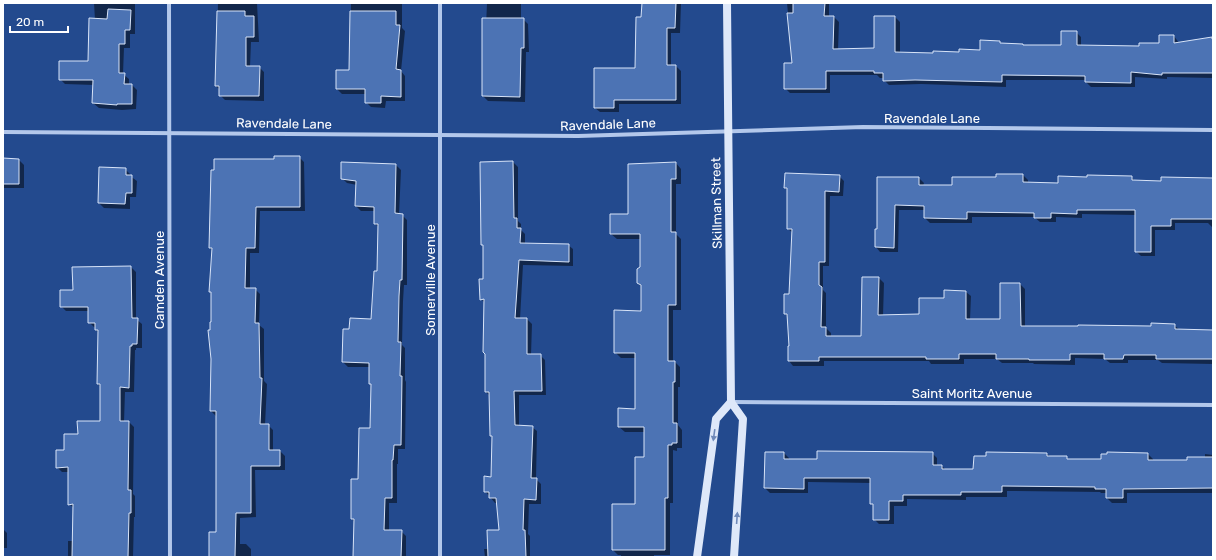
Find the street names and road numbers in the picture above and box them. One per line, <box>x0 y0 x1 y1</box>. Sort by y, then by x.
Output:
street label: Ravendale Lane <box>884 111 980 126</box>
street label: Ravendale Lane <box>236 115 332 132</box>
street label: Ravendale Lane <box>560 115 656 134</box>
street label: Skillman Street <box>708 157 725 249</box>
street label: Somerville Avenue <box>423 224 438 336</box>
street label: Camden Avenue <box>152 231 167 329</box>
street label: Saint Moritz Avenue <box>912 386 1032 401</box>

